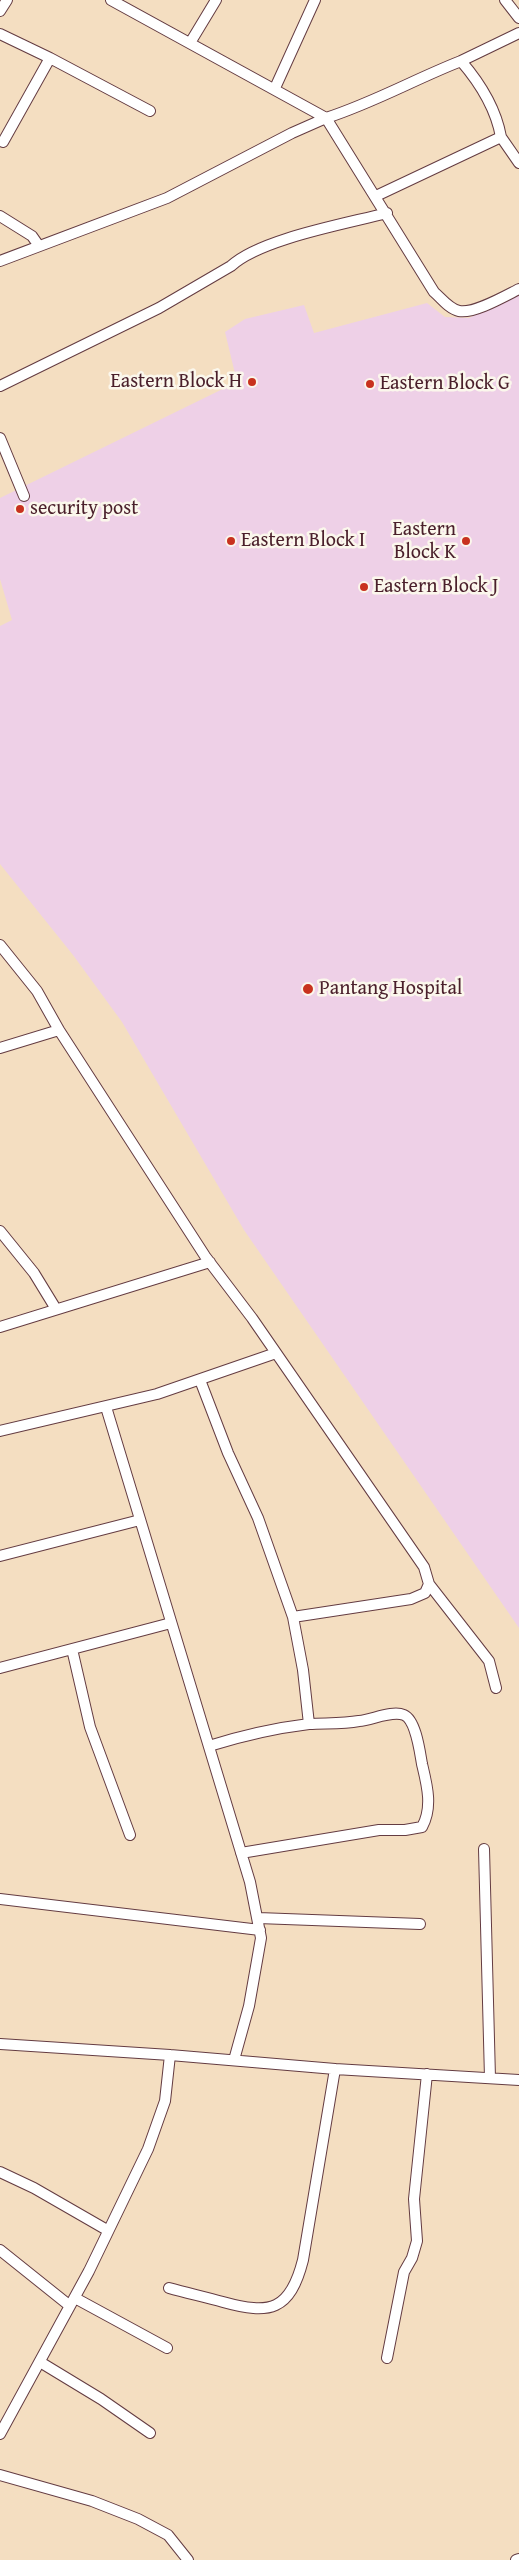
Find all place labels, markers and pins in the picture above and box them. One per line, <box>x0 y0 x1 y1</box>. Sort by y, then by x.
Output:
place label: Eastern Block H <box>111 370 242 394</box>
place label: Eastern Block G <box>380 372 510 396</box>
marker: Eastern Block H <box>246 376 258 388</box>
marker: Eastern Block G <box>364 378 376 390</box>
place label: security post <box>30 497 138 521</box>
marker: security post <box>14 503 26 515</box>
place label: Eastern Block K <box>393 518 456 565</box>
place label: Eastern Block I <box>241 529 365 553</box>
marker: Eastern Block I <box>225 535 237 547</box>
marker: Eastern Block K <box>460 535 472 547</box>
place label: Eastern Block J <box>374 575 498 599</box>
marker: Eastern Block J <box>358 581 370 593</box>
place label: Pantang Hospital <box>319 977 462 1001</box>
marker: Pantang Hospital <box>301 982 315 996</box>

